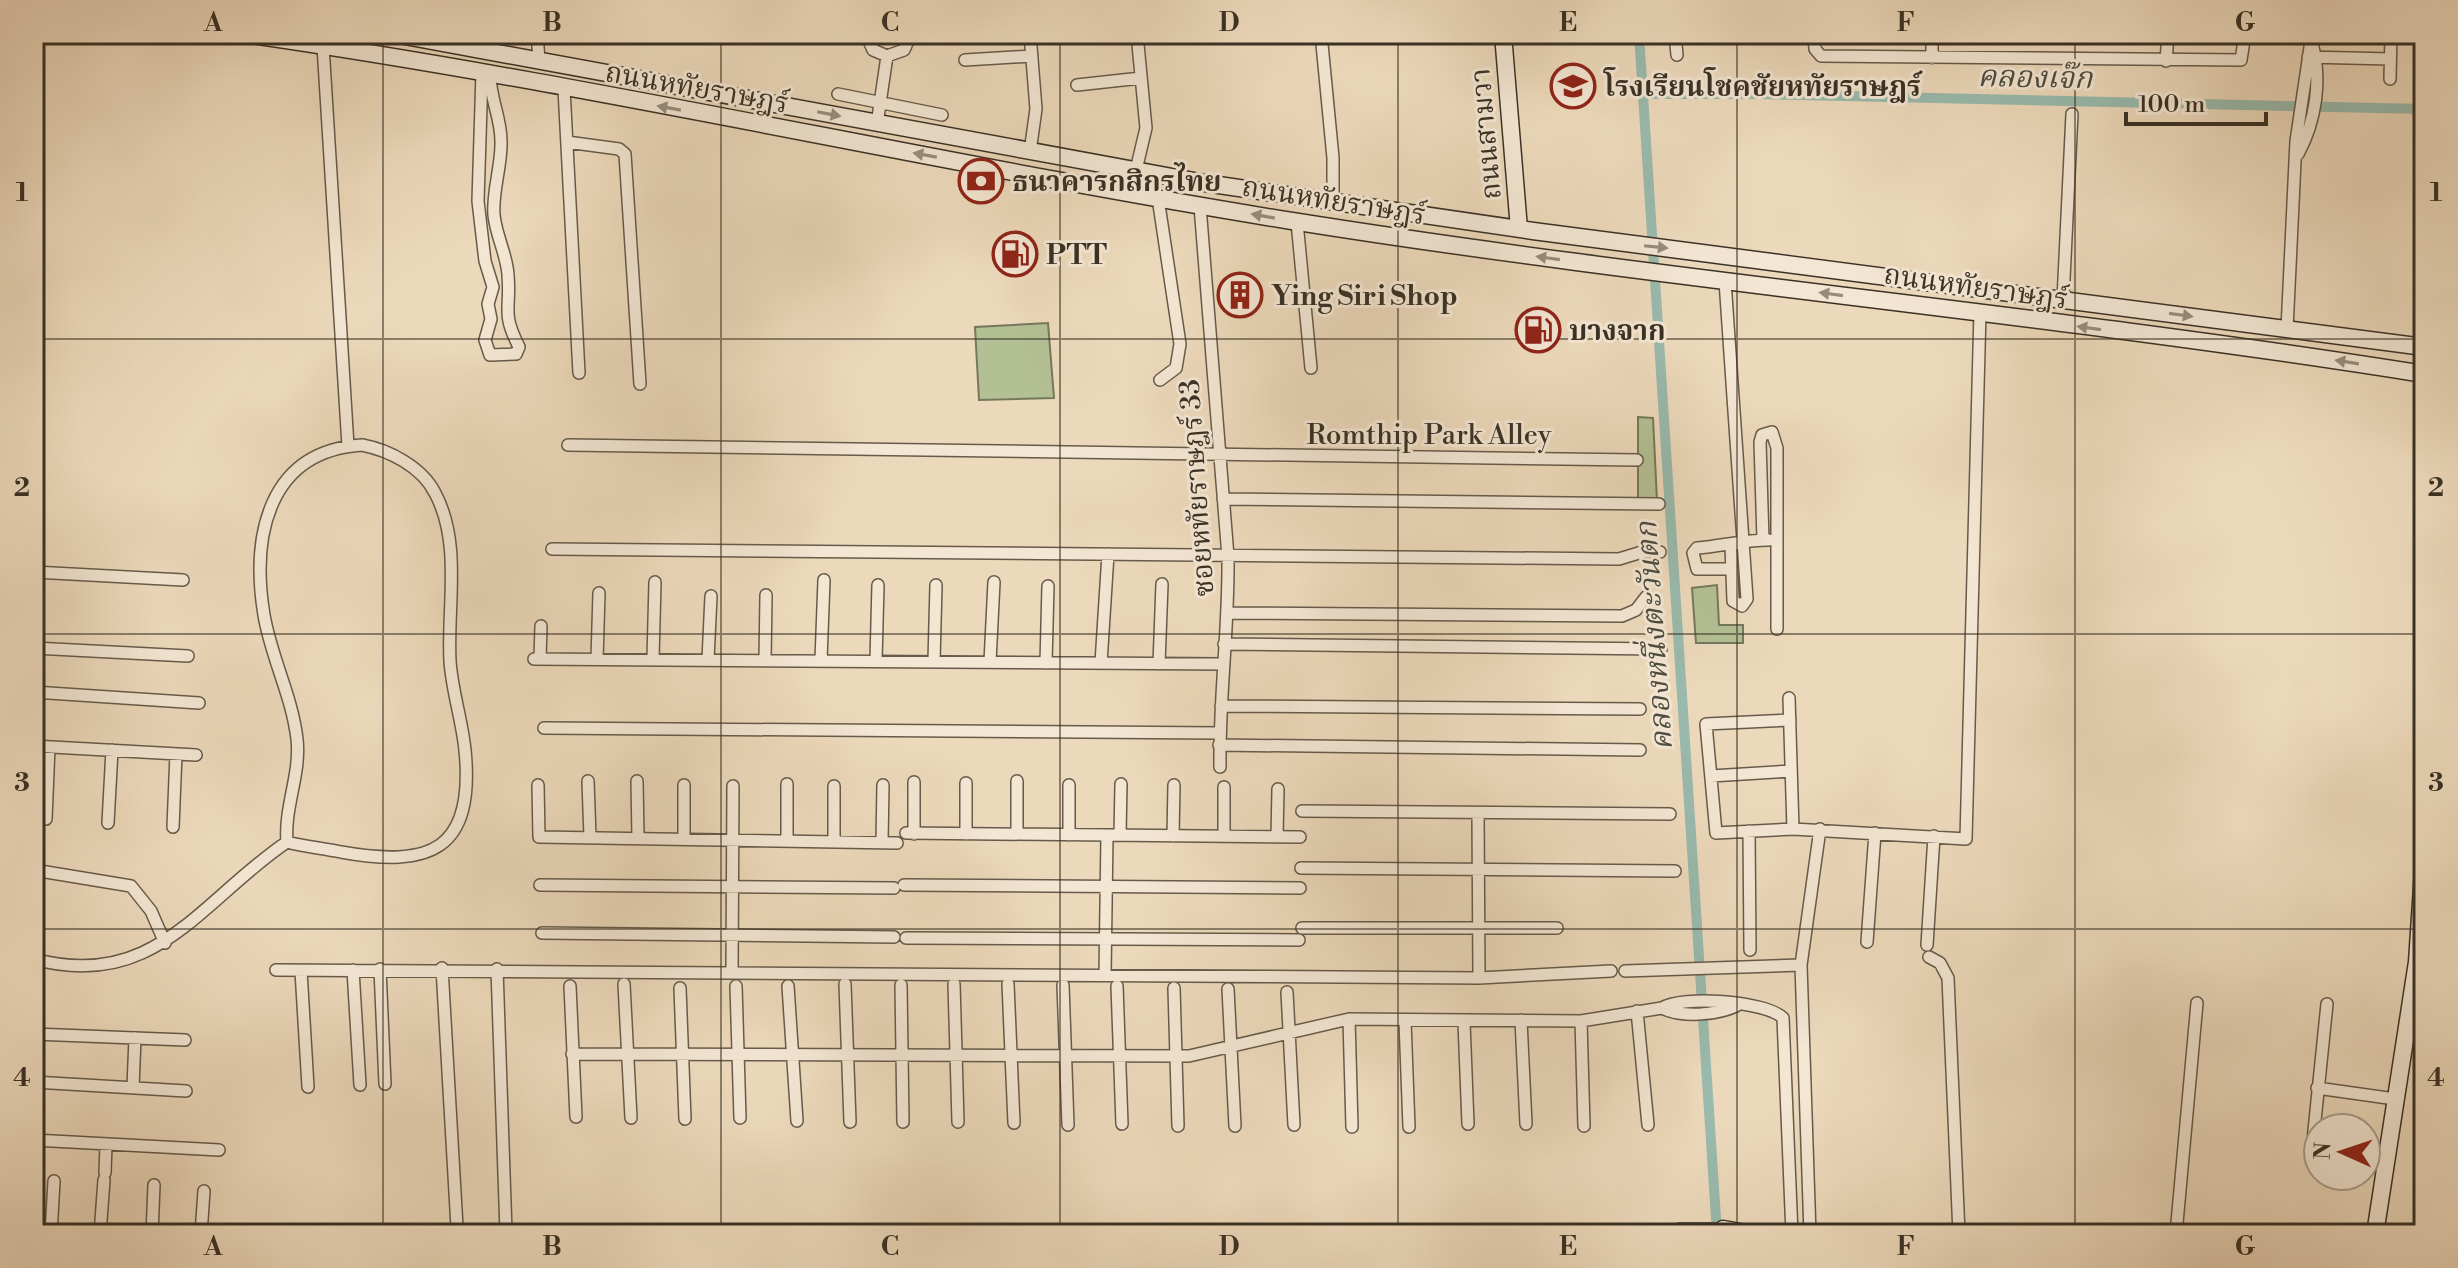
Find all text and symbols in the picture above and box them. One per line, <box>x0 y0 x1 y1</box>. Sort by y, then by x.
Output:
text: A <box>203 7 223 39</box>
text: B <box>542 7 562 39</box>
text: C <box>881 7 899 39</box>
text: D <box>1219 7 1239 39</box>
text: E <box>1559 7 1577 39</box>
text: F <box>1897 7 1915 39</box>
text: G <box>2235 7 2256 39</box>
street label: ถนนหทัยราษฎร์ <box>602 55 792 122</box>
water label: คลองเจ๊ก <box>1977 58 2094 98</box>
school or university icon: โรงเรียนโชคชัยหทัยราษฎร์ <box>1549 62 1597 110</box>
street label: ถนนสามวา <box>1463 67 1510 201</box>
place label: โรงเรียนโชคชัยหทัยราษฎร์ <box>1603 67 1923 105</box>
scale bar <box>2126 76 2266 126</box>
text: 100 m <box>2138 90 2205 120</box>
one-way arrow <box>656 101 681 114</box>
one-way arrow <box>817 109 842 121</box>
one-way arrow <box>912 149 937 161</box>
bank icon: ธนาคารกสิกรไทย <box>957 157 1005 205</box>
place label: ธนาคารกสิกรไทย <box>1012 162 1222 200</box>
street label: ถนนหทัยราษฎร์ <box>1239 170 1429 233</box>
text: 1 <box>16 177 29 209</box>
text: 1 <box>2430 177 2443 209</box>
one-way arrow <box>1250 210 1275 222</box>
fuel station icon: PTT <box>991 230 1039 278</box>
place label: PTT <box>1046 238 1107 273</box>
one-way arrow <box>1644 240 1669 253</box>
one-way arrow <box>1535 251 1560 264</box>
street label: ถนนหทัยราษฎร์ <box>1882 257 2071 318</box>
building icon: Ying Siri Shop <box>1216 271 1264 319</box>
place label: Ying Siri Shop <box>1271 279 1458 314</box>
one-way arrow <box>1819 287 1844 300</box>
fuel station icon: บางจาก <box>1514 306 1562 354</box>
one-way arrow <box>2169 309 2194 322</box>
place label: บางจาก <box>1569 314 1666 349</box>
one-way arrow <box>2076 321 2101 334</box>
one-way arrow <box>2334 355 2359 368</box>
street label: ซอยหทัยราษฎร์ 33 <box>1172 378 1223 598</box>
street label: Romthip Park Alley <box>1307 418 1552 453</box>
text: 2 <box>14 472 30 504</box>
text: 2 <box>2428 472 2444 504</box>
water label: คลองหนึ่งตะวันตก <box>1624 519 1682 752</box>
text: 3 <box>14 767 30 799</box>
text: 3 <box>2428 767 2444 799</box>
text: 4 <box>13 1062 31 1094</box>
text: 4 <box>2427 1062 2445 1094</box>
north arrow <box>2302 1112 2382 1192</box>
text: N <box>2310 1141 2337 1160</box>
text: A <box>203 1231 223 1263</box>
text: B <box>542 1231 562 1263</box>
text: C <box>881 1231 899 1263</box>
text: D <box>1219 1231 1239 1263</box>
text: E <box>1559 1231 1577 1263</box>
text: F <box>1897 1231 1915 1263</box>
text: G <box>2235 1231 2256 1263</box>

